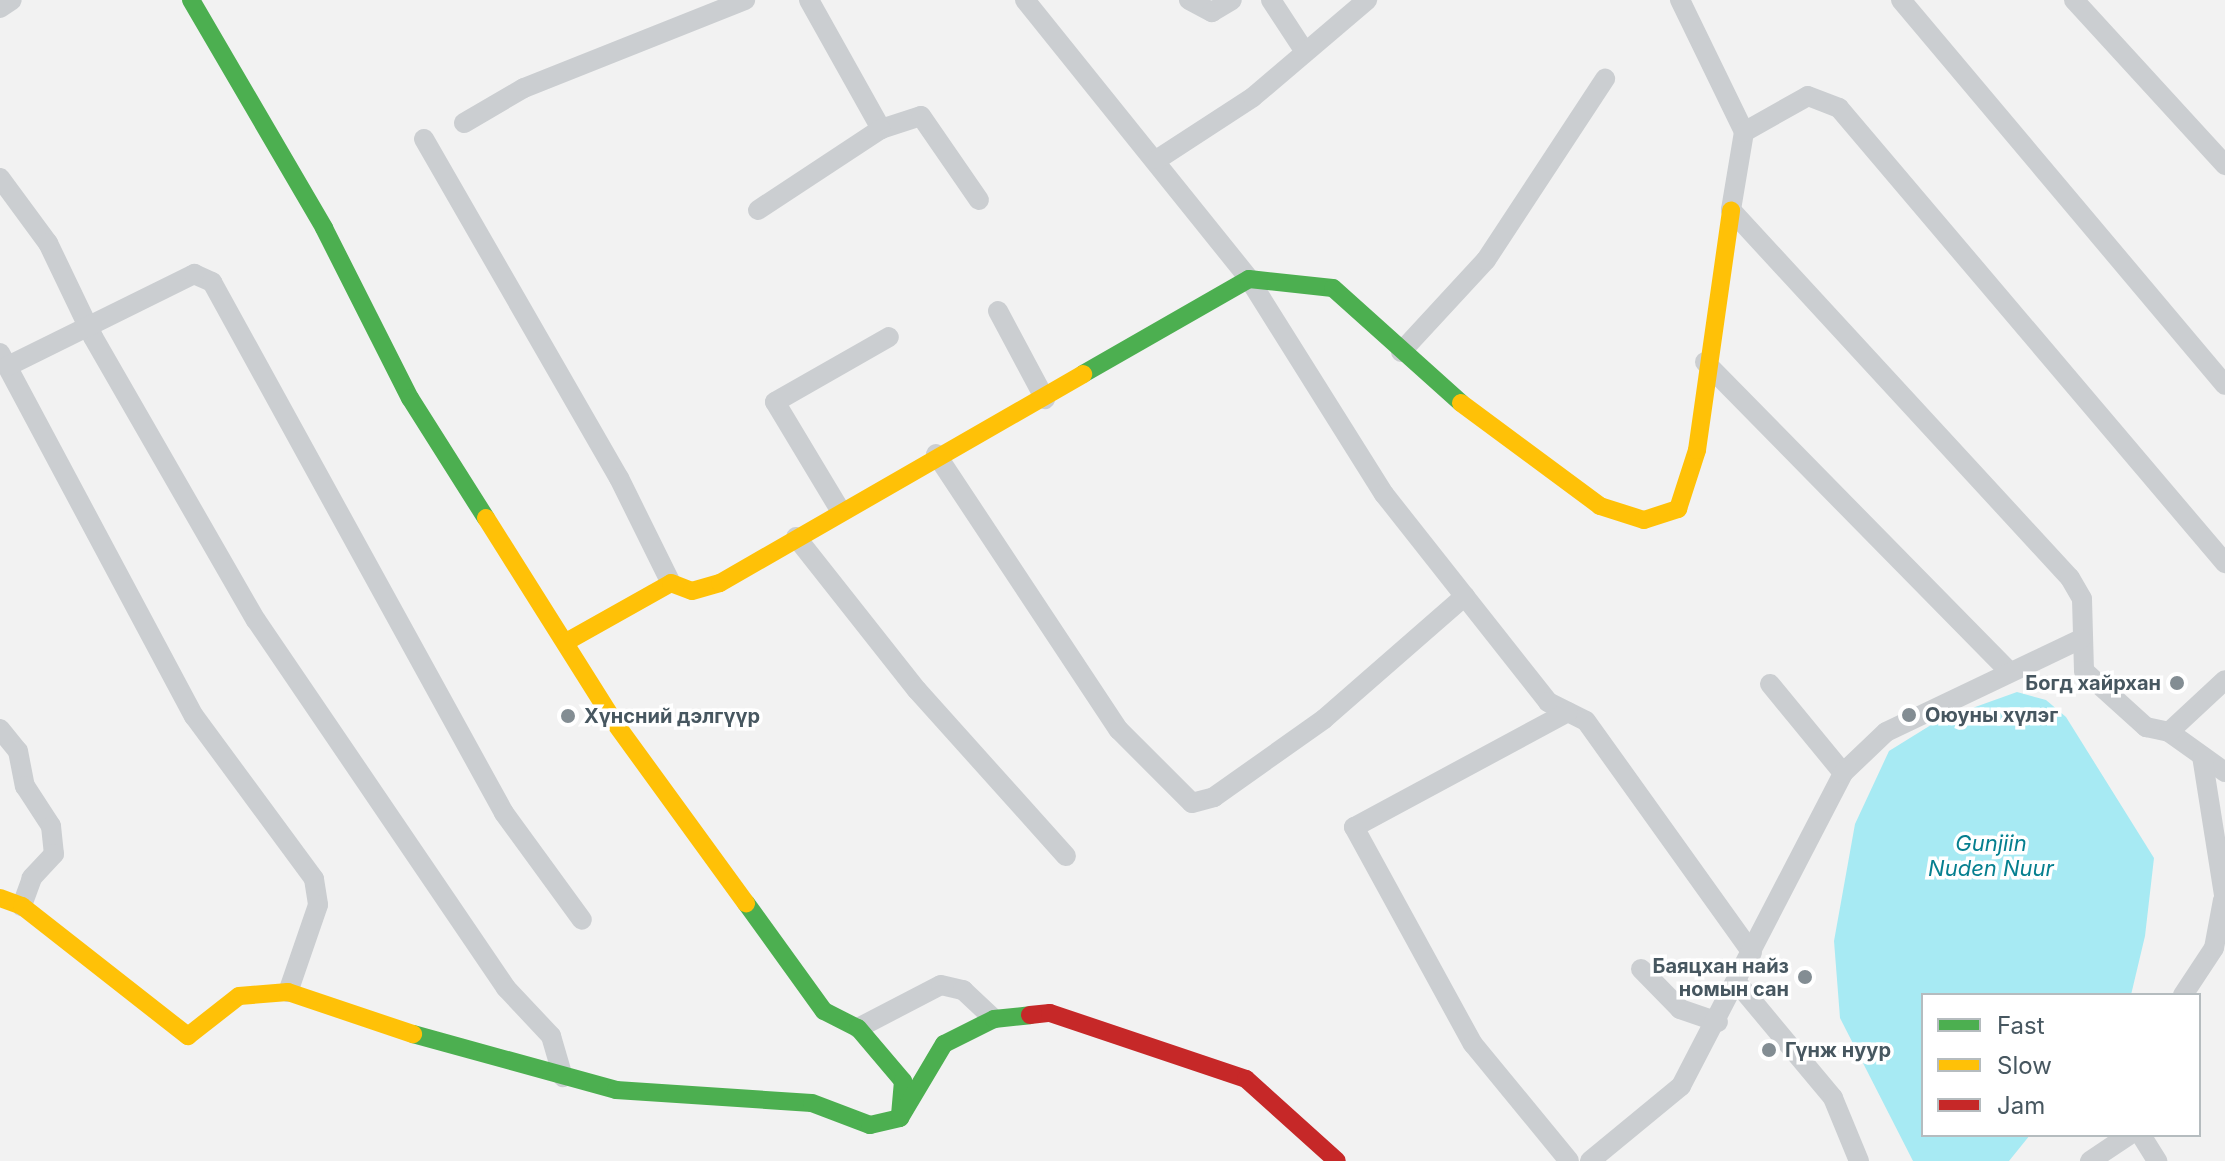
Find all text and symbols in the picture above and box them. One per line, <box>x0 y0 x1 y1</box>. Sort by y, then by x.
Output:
place label: Богд хайрхан <box>2025 671 2161 695</box>
marker: Богд хайрхан <box>2168 674 2186 692</box>
place label: Оюуны хүлэг <box>1925 703 2058 727</box>
place label: Хүнсний дэлгүүр <box>584 704 760 728</box>
marker: Оюуны хүлэг <box>1900 706 1918 724</box>
marker: Хүнсний дэлгүүр <box>559 707 577 725</box>
water label: Gunjiin Nuden Nuur <box>1928 830 2054 882</box>
place label: Баяцхан найз номын сан <box>1653 954 1789 1001</box>
marker: Баяцхан найз номын сан <box>1796 968 1814 986</box>
legend <box>1921 993 2201 1137</box>
text: Fast <box>1997 1011 2045 1040</box>
place label: Гүнж нуур <box>1785 1038 1891 1062</box>
marker: Гүнж нуур <box>1760 1041 1778 1059</box>
text: Slow <box>1997 1051 2052 1080</box>
text: Jam <box>1997 1091 2045 1120</box>

